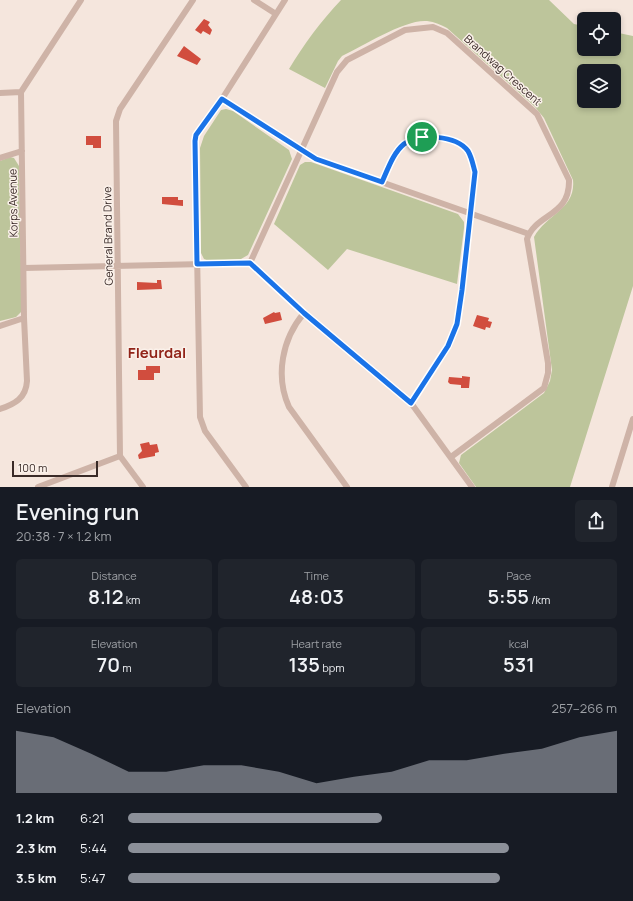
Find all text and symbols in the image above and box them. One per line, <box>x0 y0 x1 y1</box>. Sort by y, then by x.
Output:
map controls <box>577 12 621 108</box>
button: locate <box>577 12 621 56</box>
street label: Brandwag Crescent <box>461 31 545 109</box>
button: layers <box>577 64 621 108</box>
pin <box>405 120 439 154</box>
icon: arrive <box>411 126 433 148</box>
street label: Korps Avenue <box>4 168 21 237</box>
street label: General Brand Drive <box>99 186 116 286</box>
district label: Fleurdal <box>128 342 186 363</box>
scale bar <box>12 459 98 478</box>
text: 100 m <box>18 460 47 475</box>
text: Evening run <box>16 497 139 527</box>
button: share <box>575 500 617 542</box>
text: 20:38 · 7 × 1.2 km <box>16 527 112 545</box>
text: Distance <box>92 568 137 583</box>
text: Time <box>304 568 329 583</box>
text: Pace <box>506 568 531 583</box>
text: 8.12 <box>88 583 123 610</box>
text: 48:03 <box>289 583 344 610</box>
text: 5:55 <box>487 583 529 610</box>
text: km <box>123 592 140 607</box>
text: /km <box>529 592 550 607</box>
text: Elevation <box>91 636 137 651</box>
text: Heart rate <box>291 636 342 651</box>
text: kcal <box>509 636 529 651</box>
text: 70 <box>97 651 120 678</box>
text: 135 <box>288 651 320 678</box>
text: 531 <box>503 651 535 678</box>
text: m <box>120 660 132 675</box>
text: bpm <box>320 660 345 675</box>
text: Elevation <box>16 699 71 717</box>
text: 257–266 m <box>552 699 617 717</box>
text: 1.2 km <box>16 809 54 827</box>
text: 6:21 <box>80 809 104 827</box>
text: 2.3 km <box>16 839 57 857</box>
text: 5:44 <box>80 839 107 857</box>
text: 3.5 km <box>16 869 56 887</box>
text: 5:47 <box>80 869 106 887</box>

